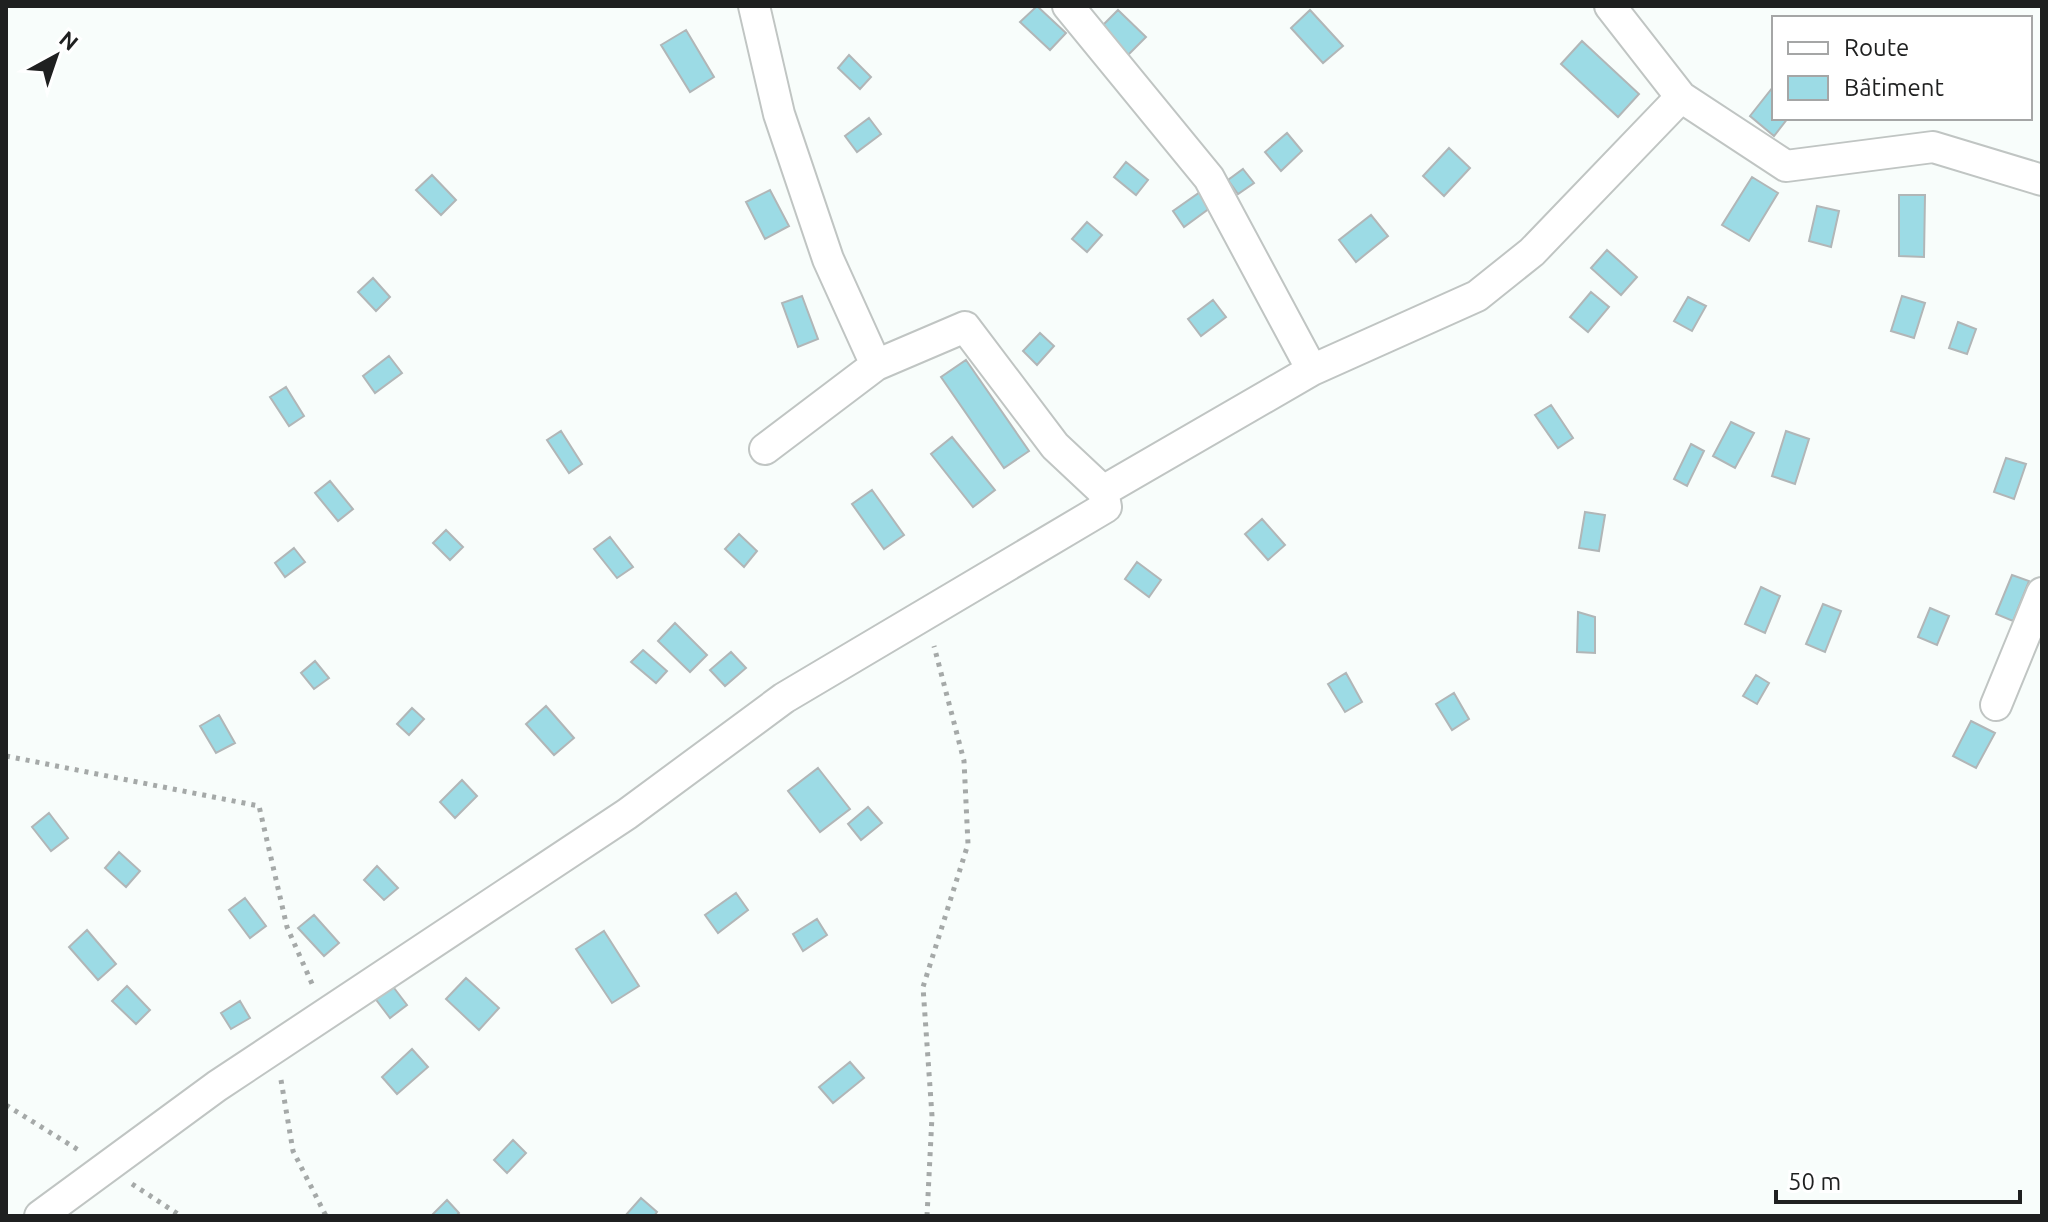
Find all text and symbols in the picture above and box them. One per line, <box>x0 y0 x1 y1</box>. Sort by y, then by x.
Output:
north arrow <box>16 16 96 96</box>
legend <box>1772 16 2032 120</box>
text: N <box>55 25 84 55</box>
text: Route <box>1844 34 1909 61</box>
text: Bâtiment <box>1844 74 1945 101</box>
scale bar <box>1776 1154 2020 1204</box>
text: 50 m <box>1788 1168 1841 1195</box>

